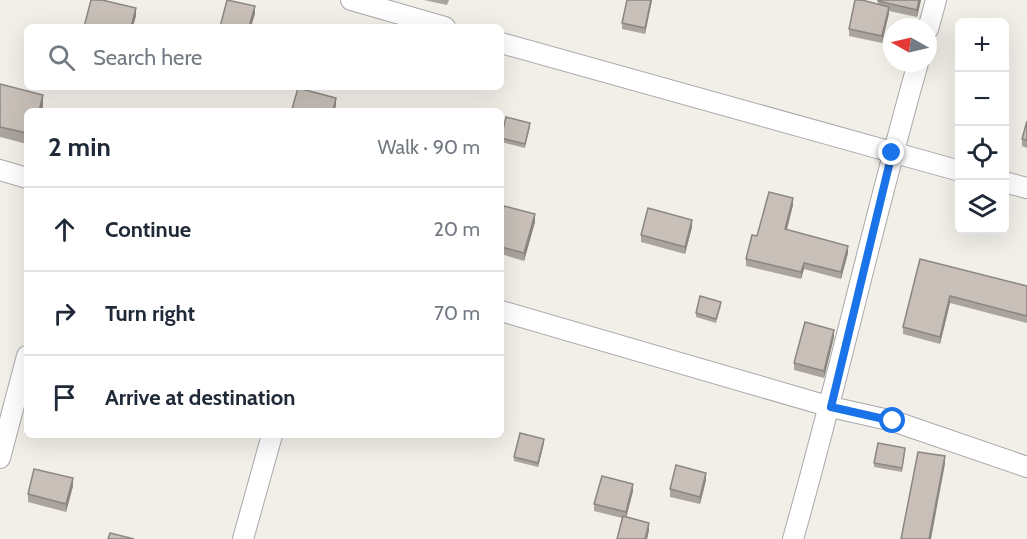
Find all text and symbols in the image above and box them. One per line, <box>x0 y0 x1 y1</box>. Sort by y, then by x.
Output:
north arrow <box>883 18 937 72</box>
map controls <box>955 18 1009 234</box>
button: + <box>955 18 1009 72</box>
search box <box>24 24 504 90</box>
icon: search <box>45 41 78 74</box>
text: Search here <box>93 44 202 71</box>
button: − <box>955 72 1009 126</box>
button: locate <box>955 126 1009 180</box>
text: 2 min <box>48 131 111 163</box>
text: Walk · 90 m <box>377 135 480 159</box>
route end <box>878 139 904 165</box>
button: layers <box>955 180 1009 234</box>
icon: ahead <box>48 213 81 246</box>
text: Continue <box>105 216 191 243</box>
text: 20 m <box>434 217 480 241</box>
icon: right <box>48 297 81 330</box>
text: Turn right <box>105 300 195 327</box>
text: 70 m <box>434 301 480 325</box>
icon: arrive <box>48 381 81 414</box>
text: Arrive at destination <box>105 384 295 411</box>
route start <box>879 407 905 433</box>

